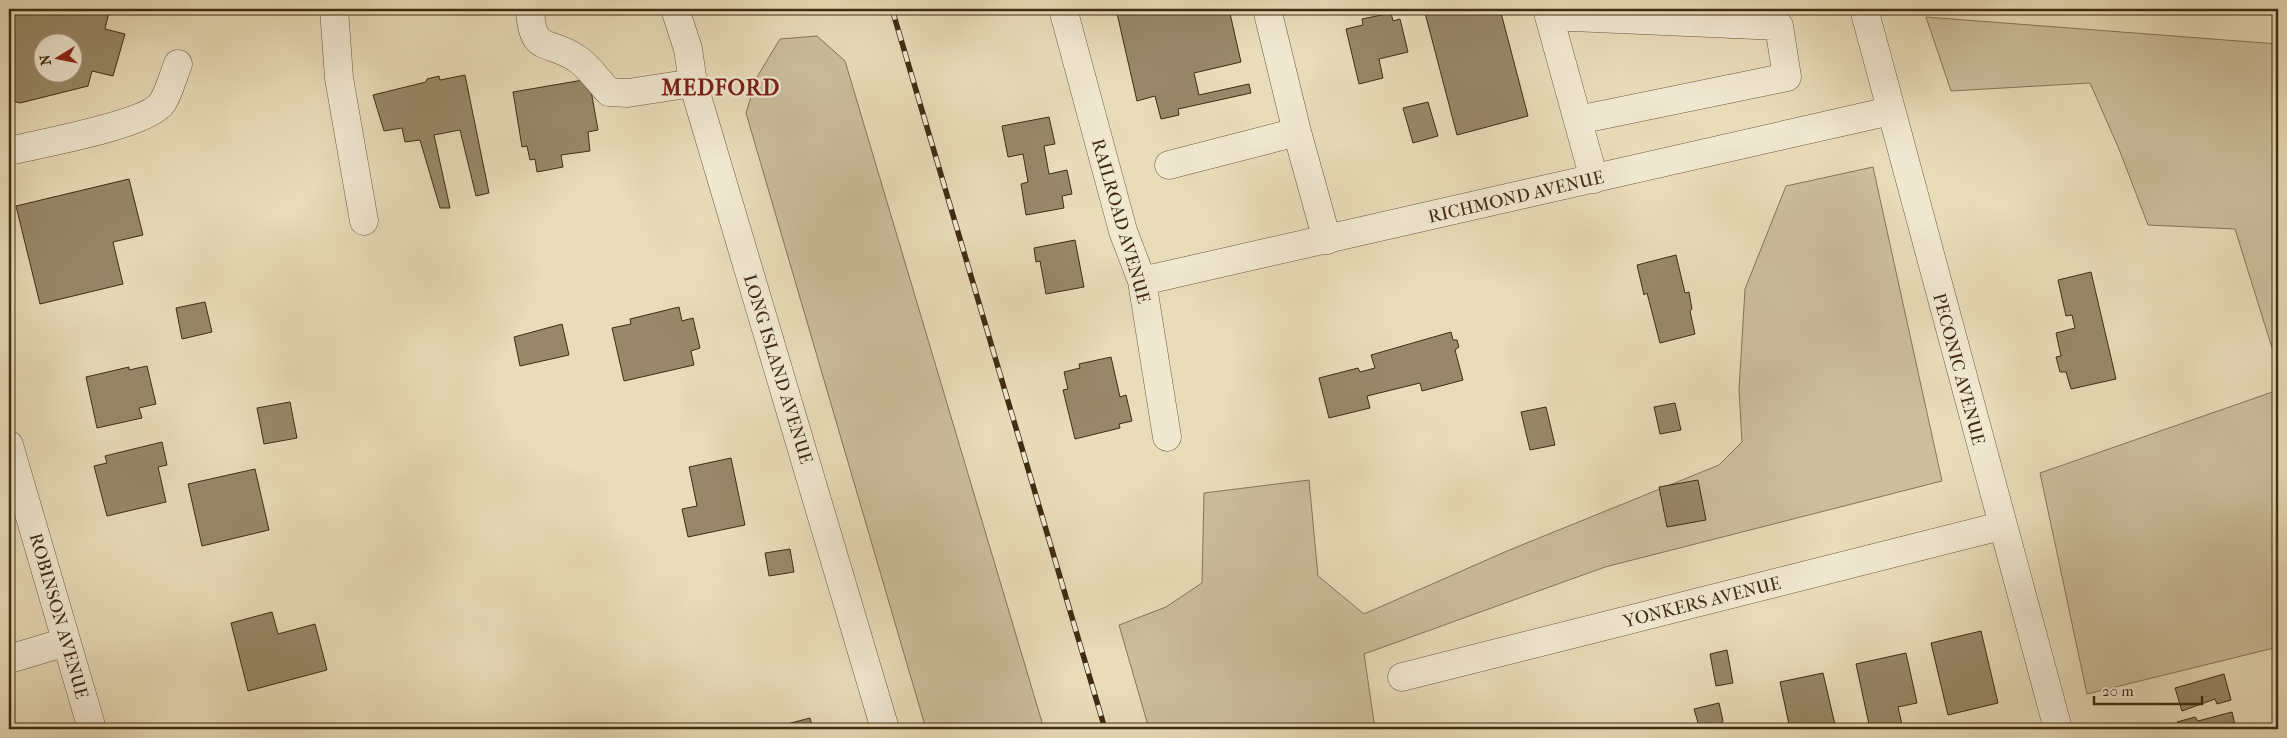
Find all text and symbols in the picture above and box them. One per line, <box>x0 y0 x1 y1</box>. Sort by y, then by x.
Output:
north arrow <box>32 32 82 82</box>
text: N <box>36 53 55 67</box>
district label: MEDFORD <box>661 75 780 101</box>
street label: RAILROAD AVENUE <box>1087 136 1154 306</box>
street label: RICHMOND AVENUE <box>1426 167 1606 228</box>
street label: LONG ISLAND AVENUE <box>739 272 816 467</box>
street label: PECONIC AVENUE <box>1928 291 1989 447</box>
street label: ROBINSON AVENUE <box>25 531 92 701</box>
street label: YONKERS AVENUE <box>1620 573 1783 632</box>
scale bar <box>2094 673 2202 705</box>
text: 20 m <box>2102 682 2134 700</box>

